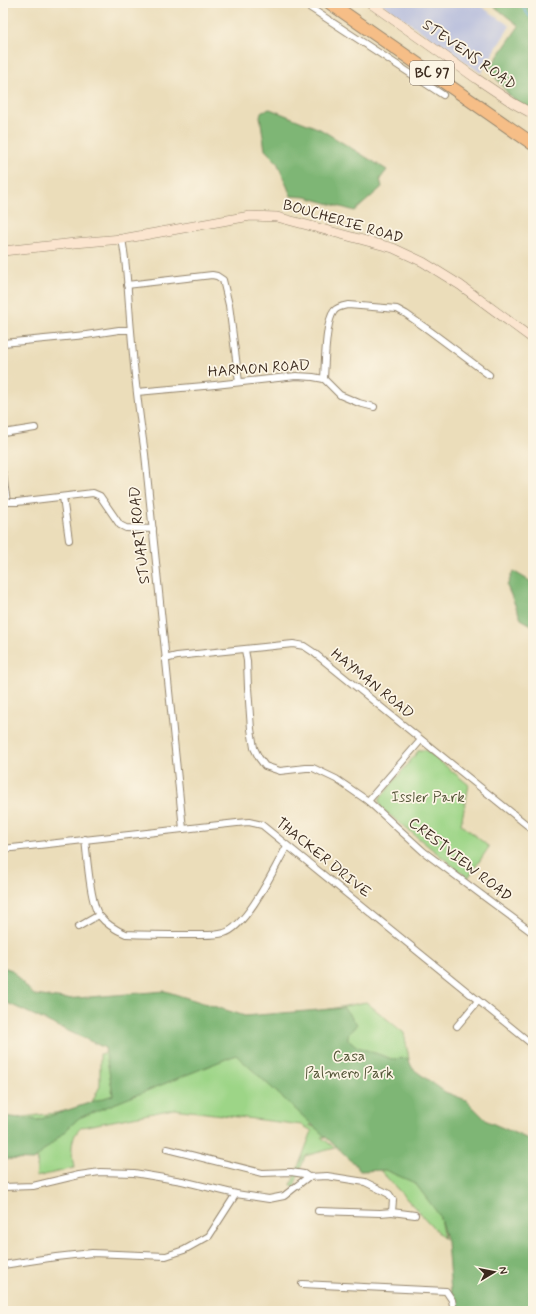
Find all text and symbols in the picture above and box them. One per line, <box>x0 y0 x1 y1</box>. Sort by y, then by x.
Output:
street label: STEVENS ROAD <box>418 15 520 95</box>
road number: BC 97 <box>410 61 454 85</box>
street label: BOUCHERIE ROAD <box>280 195 406 249</box>
street label: HARMON ROAD <box>207 355 311 383</box>
street label: STUART ROAD <box>125 485 155 585</box>
street label: HAYMAN ROAD <box>326 644 418 724</box>
park label: Issler Park <box>391 788 465 808</box>
street label: THACKER DRIVE <box>271 813 375 903</box>
street label: CRESTVIEW ROAD <box>404 813 516 907</box>
park label: Casa Palmero Park <box>305 1047 393 1084</box>
north arrow <box>474 1252 514 1292</box>
text: N <box>495 1266 510 1275</box>

